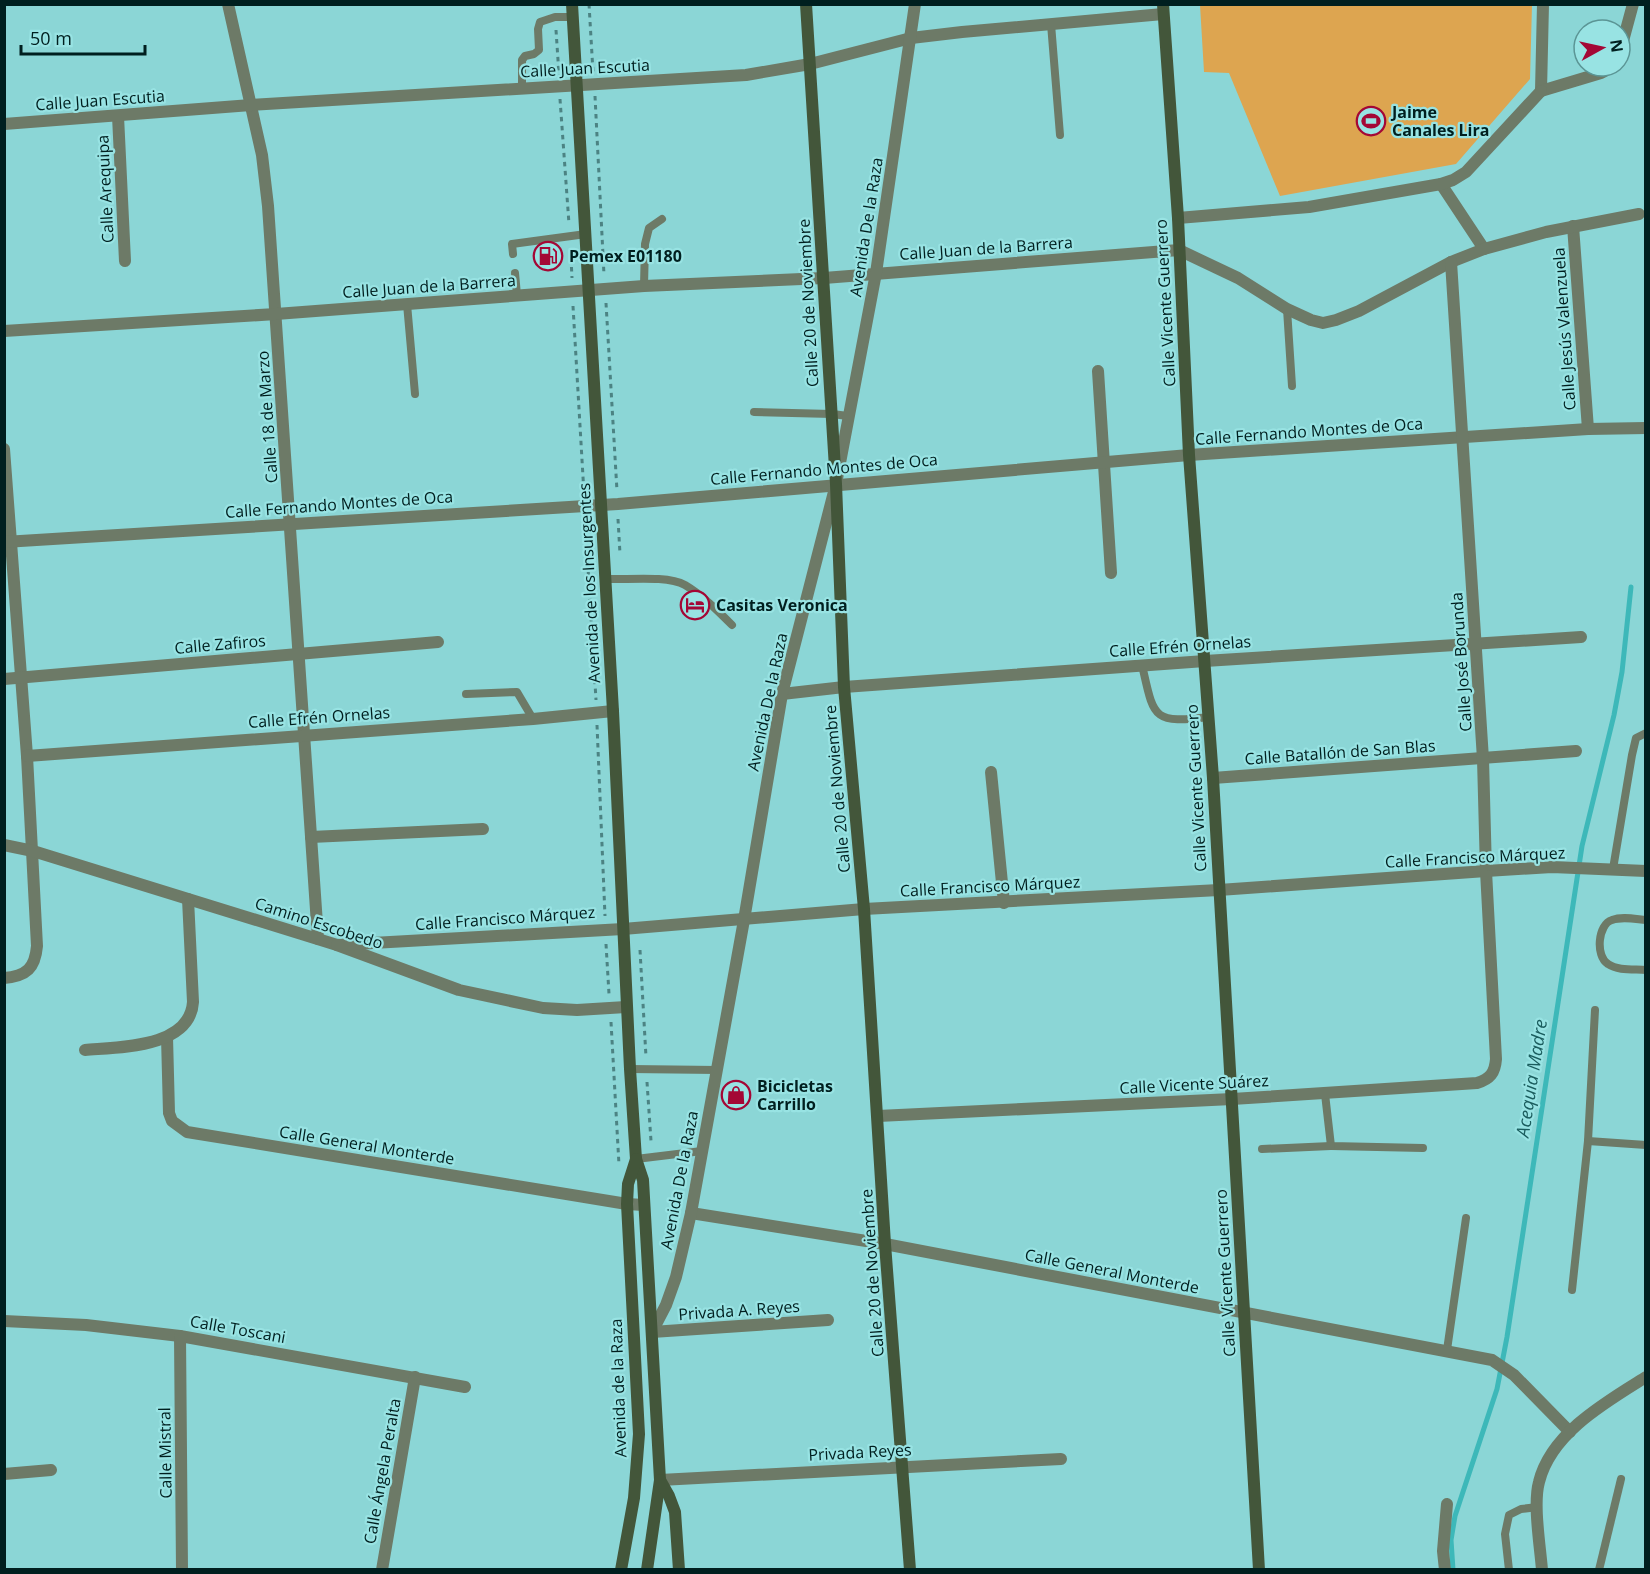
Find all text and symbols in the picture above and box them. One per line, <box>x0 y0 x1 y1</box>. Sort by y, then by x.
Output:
scale bar <box>21 18 146 56</box>
north arrow <box>1572 18 1632 78</box>
text: 50 m <box>30 26 72 50</box>
text: N <box>1605 38 1629 54</box>
street label: Calle Juan Escutia <box>520 54 650 82</box>
street label: Calle Juan Escutia <box>35 85 165 115</box>
place label: Jaime Canales Lira <box>1390 101 1489 141</box>
sports icon: Jaime Canales Lira <box>1355 105 1387 137</box>
street label: Calle Arequipa <box>91 134 119 244</box>
street label: Avenida De la Raza <box>844 156 888 298</box>
street label: Calle 20 de Noviembre <box>793 218 823 388</box>
street label: Calle Vicente Guerrero <box>1150 219 1180 387</box>
street label: Calle Juan de la Barrera <box>898 231 1074 265</box>
fuel station icon: Pemex E01180 <box>532 240 564 272</box>
place label: Pemex E01180 <box>569 245 682 267</box>
street label: Calle Jesús Valenzuela <box>1547 247 1581 411</box>
street label: Calle Juan de la Barrera <box>341 269 517 303</box>
street label: Calle 18 de Marzo <box>251 350 283 484</box>
street label: Calle Fernando Montes de Oca <box>1194 412 1424 450</box>
street label: Calle Fernando Montes de Oca <box>709 448 939 490</box>
street label: Avenida de los Insurgentes <box>573 482 605 684</box>
street label: Calle Fernando Montes de Oca <box>224 485 454 523</box>
hotel icon: Casitas Veronica <box>679 589 711 621</box>
street label: Calle José Borunda <box>1445 592 1477 732</box>
place label: Casitas Veronica <box>716 594 848 616</box>
street label: Calle Zafiros <box>173 629 267 659</box>
street label: Calle Efrén Ornelas <box>1108 630 1252 662</box>
street label: Avenida De la Raza <box>742 631 792 773</box>
street label: Calle Efrén Ornelas <box>247 701 391 733</box>
street label: Calle 20 de Noviembre <box>819 704 855 874</box>
street label: Calle Vicente Guerrero <box>1181 704 1211 872</box>
street label: Calle Batallón de San Blas <box>1244 734 1436 770</box>
street label: Calle Francisco Márquez <box>1384 841 1566 873</box>
street label: Calle Francisco Márquez <box>899 870 1081 902</box>
street label: Camino Escobedo <box>252 892 386 954</box>
street label: Calle Francisco Márquez <box>414 901 596 935</box>
water label: Acequia Madre <box>1510 1017 1552 1141</box>
street label: Calle Vicente Suárez <box>1119 1069 1269 1099</box>
place label: Bicicletas Carrillo <box>757 1075 833 1115</box>
shop icon: Bicicletas Carrillo <box>720 1079 752 1111</box>
street label: Avenida De la Raza <box>655 1109 703 1251</box>
street label: Calle General Monterde <box>278 1120 456 1170</box>
street label: Calle 20 de Noviembre <box>855 1188 889 1358</box>
street label: Calle Vicente Guerrero <box>1210 1189 1240 1357</box>
street label: Calle General Monterde <box>1023 1243 1201 1299</box>
street label: Privada A. Reyes <box>677 1295 801 1325</box>
street label: Calle Toscani <box>188 1310 288 1348</box>
street label: Avenida de la Raza <box>605 1318 631 1458</box>
street label: Calle Ángela Peralta <box>358 1396 406 1546</box>
street label: Calle Mistral <box>153 1407 177 1499</box>
street label: Privada Reyes <box>808 1438 912 1466</box>

